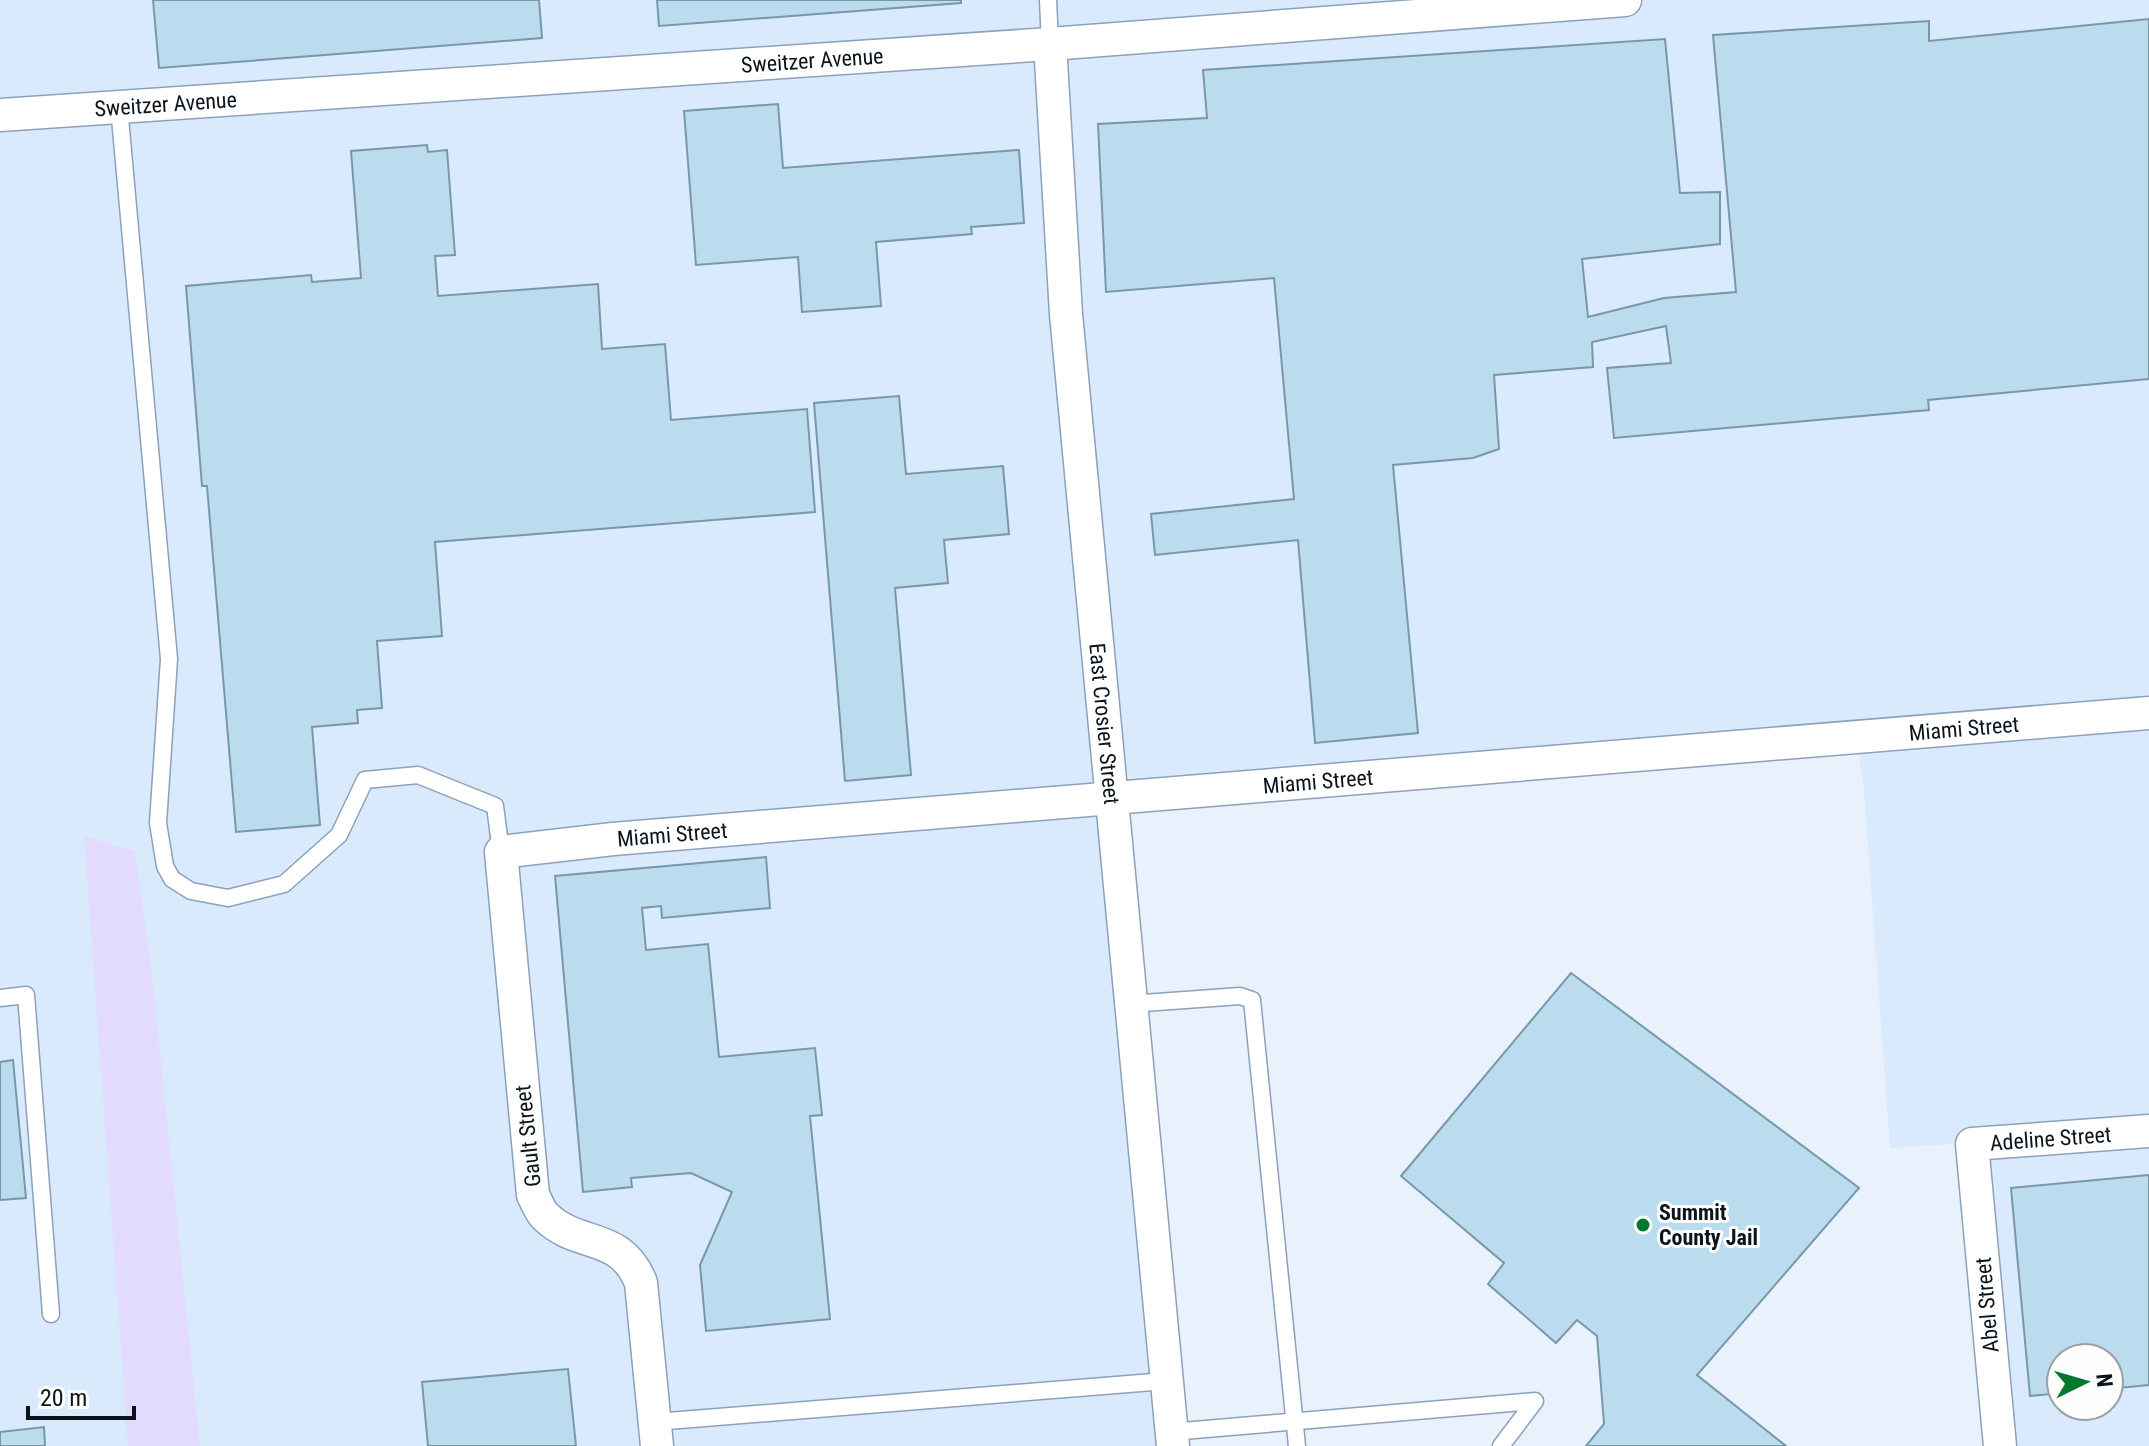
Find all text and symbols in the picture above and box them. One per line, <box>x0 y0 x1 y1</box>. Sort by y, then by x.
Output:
street label: Sweitzer Avenue <box>740 43 884 77</box>
street label: Sweitzer Avenue <box>94 87 238 121</box>
street label: East Crosier Street <box>1085 642 1125 805</box>
street label: Miami Street <box>1908 711 2020 745</box>
street label: Miami Street <box>1262 764 1374 798</box>
street label: Miami Street <box>616 817 728 851</box>
street label: Gault Street <box>510 1084 546 1188</box>
street label: Adeline Street <box>1989 1121 2112 1155</box>
place label: Summit County Jail <box>1659 1200 1758 1250</box>
marker: Summit County Jail <box>1634 1216 1652 1234</box>
street label: Abel Street <box>1970 1256 2004 1354</box>
north arrow <box>2045 1342 2125 1422</box>
scale bar <box>28 1370 134 1420</box>
text: N <box>2091 1372 2117 1388</box>
text: 20 m <box>40 1384 87 1412</box>

